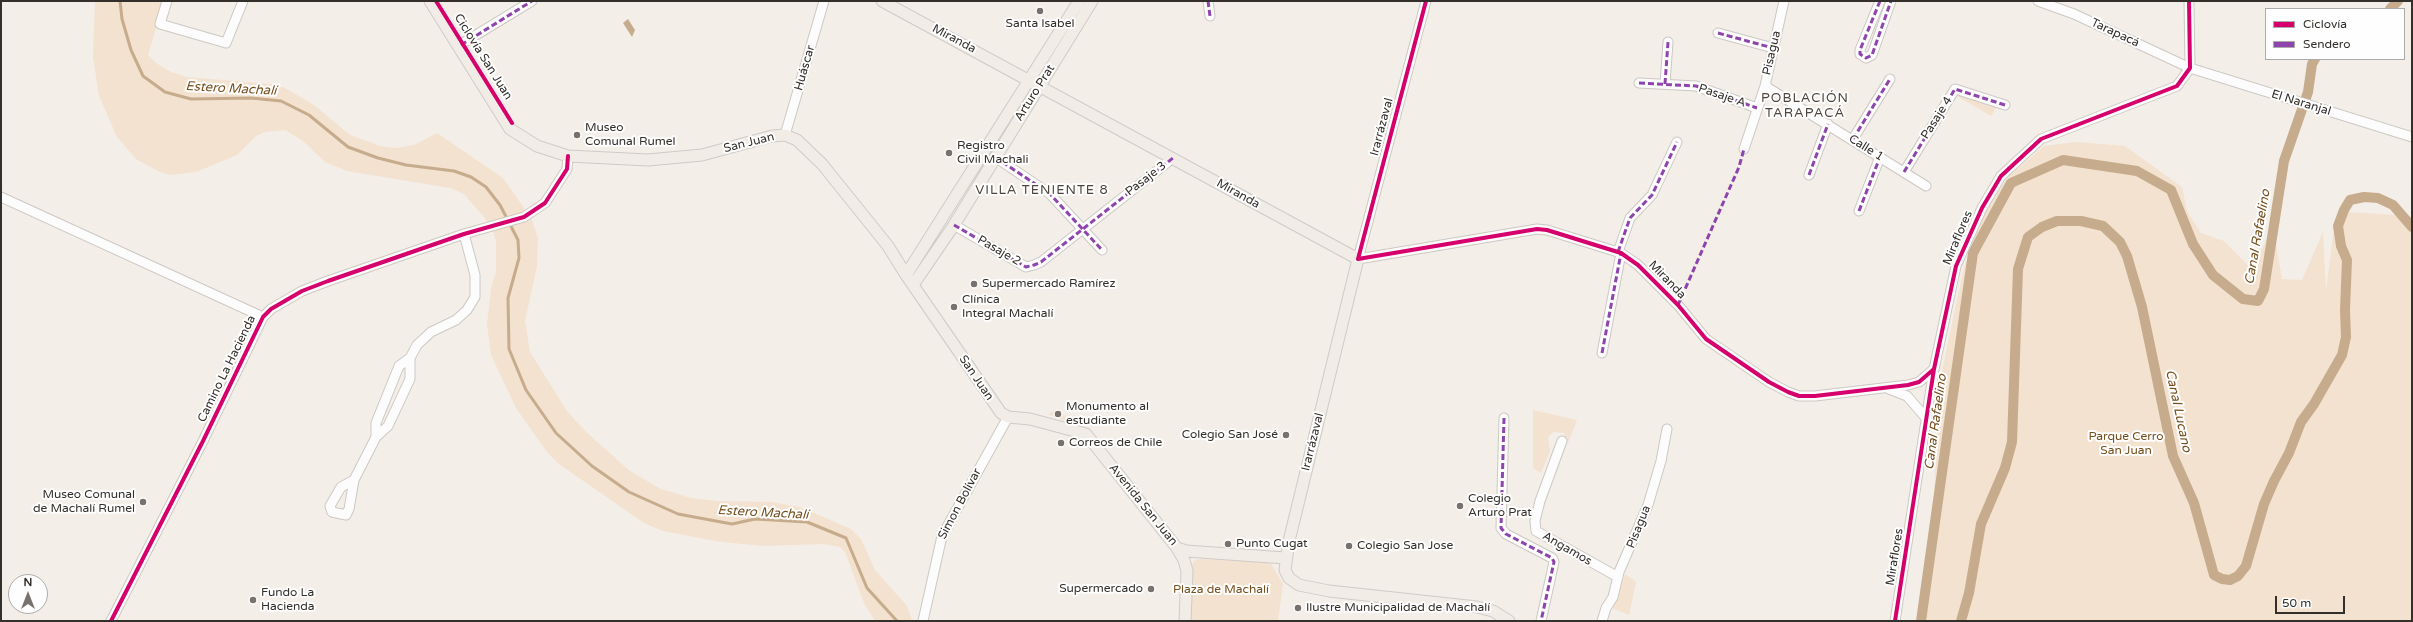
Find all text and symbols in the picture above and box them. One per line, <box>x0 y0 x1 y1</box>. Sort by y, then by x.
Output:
marker: Santa Isabel <box>1035 6 1045 16</box>
legend <box>2265 8 2405 60</box>
street label: Ciclovía San Juan <box>451 11 515 103</box>
street label: Tarapacá <box>2088 16 2142 50</box>
place label: Santa Isabel <box>1006 17 1074 31</box>
text: Ciclovía <box>2303 17 2347 31</box>
street label: Miranda <box>930 22 978 56</box>
street label: Pisagua <box>1760 29 1784 77</box>
text: Sendero <box>2303 37 2351 51</box>
street label: Huáscar <box>792 44 818 92</box>
street label: Arturo Prat <box>1012 62 1058 124</box>
water label: Estero Machalí <box>185 79 277 99</box>
street label: Pasaje A <box>1697 81 1747 111</box>
street label: El Naranjal <box>2269 87 2333 119</box>
district label: POBLACIÓN TARAPACÁ <box>1761 91 1849 122</box>
street label: Pasaje 4 <box>1918 94 1956 142</box>
street label: Irarrázaval <box>1367 97 1397 157</box>
place label: Museo Comunal Rumel <box>585 121 676 149</box>
marker: Museo Comunal Rumel <box>572 130 582 140</box>
street label: San Juan <box>722 130 776 156</box>
street label: Calle 1 <box>1846 132 1886 164</box>
place label: Registro Civil Machali <box>957 139 1029 167</box>
marker: Registro Civil Machali <box>944 148 954 158</box>
street label: Pasaje 3 <box>1123 159 1169 199</box>
street label: Miranda <box>1214 176 1262 212</box>
district label: VILLA TENIENTE 8 <box>975 183 1109 199</box>
water label: Canal Rafaelino <box>2242 188 2274 286</box>
street label: Miraflores <box>1940 209 1976 267</box>
street label: Pasaje 2 <box>975 233 1023 269</box>
street label: Miranda <box>1645 258 1689 302</box>
place label: Supermercado Ramírez <box>982 277 1115 291</box>
marker: Supermercado Ramírez <box>969 279 979 289</box>
place label: Clínica Integral Machalí <box>962 293 1054 321</box>
marker: Clínica Integral Machalí <box>949 302 959 312</box>
street label: Camino La Hacienda <box>195 313 259 425</box>
street label: San Juan <box>956 353 996 403</box>
water label: Canal Lucano <box>2162 368 2194 454</box>
water label: Canal Rafaelino <box>1922 373 1950 471</box>
place label: Monumento al estudiante <box>1066 400 1149 428</box>
marker: Monumento al estudiante <box>1053 409 1063 419</box>
street label: Irarrázaval <box>1299 412 1327 472</box>
place label: Colegio San José <box>1182 428 1278 442</box>
marker: Colegio San José <box>1281 430 1291 440</box>
park label: Parque Cerro San Juan <box>2089 430 2163 458</box>
place label: Correos de Chile <box>1069 436 1162 450</box>
marker: Correos de Chile <box>1056 438 1066 448</box>
street label: Avenida San Juan <box>1106 461 1180 549</box>
street label: Simon Bolívar <box>935 466 985 542</box>
place label: Museo Comunal de Machalí Rumel <box>33 488 135 516</box>
place label: Colegio Arturo Prat <box>1468 492 1532 520</box>
marker: Museo Comunal de Machalí Rumel <box>138 497 148 507</box>
marker: Colegio Arturo Prat <box>1455 501 1465 511</box>
water label: Estero Machalí <box>717 503 809 523</box>
street label: Pisagua <box>1624 503 1654 551</box>
street label: Miraflores <box>1883 527 1907 587</box>
street label: Angamos <box>1540 529 1594 569</box>
place label: Punto Cugat <box>1236 537 1308 551</box>
marker: Punto Cugat <box>1223 539 1233 549</box>
place label: Colegio San Jose <box>1357 539 1453 553</box>
marker: Colegio San Jose <box>1344 541 1354 551</box>
north arrow <box>8 574 48 614</box>
text: N <box>24 576 32 589</box>
place label: Supermercado <box>1059 582 1143 596</box>
park label: Plaza de Machalí <box>1173 583 1269 597</box>
marker: Supermercado <box>1146 584 1156 594</box>
place label: Fundo La Hacienda <box>261 586 315 614</box>
scale bar <box>2277 588 2347 614</box>
marker: Fundo La Hacienda <box>248 595 258 605</box>
text: 50 m <box>2282 596 2311 610</box>
place label: Ilustre Municipalidad de Machalí <box>1306 601 1490 615</box>
marker: Ilustre Municipalidad de Machalí <box>1293 603 1303 613</box>

